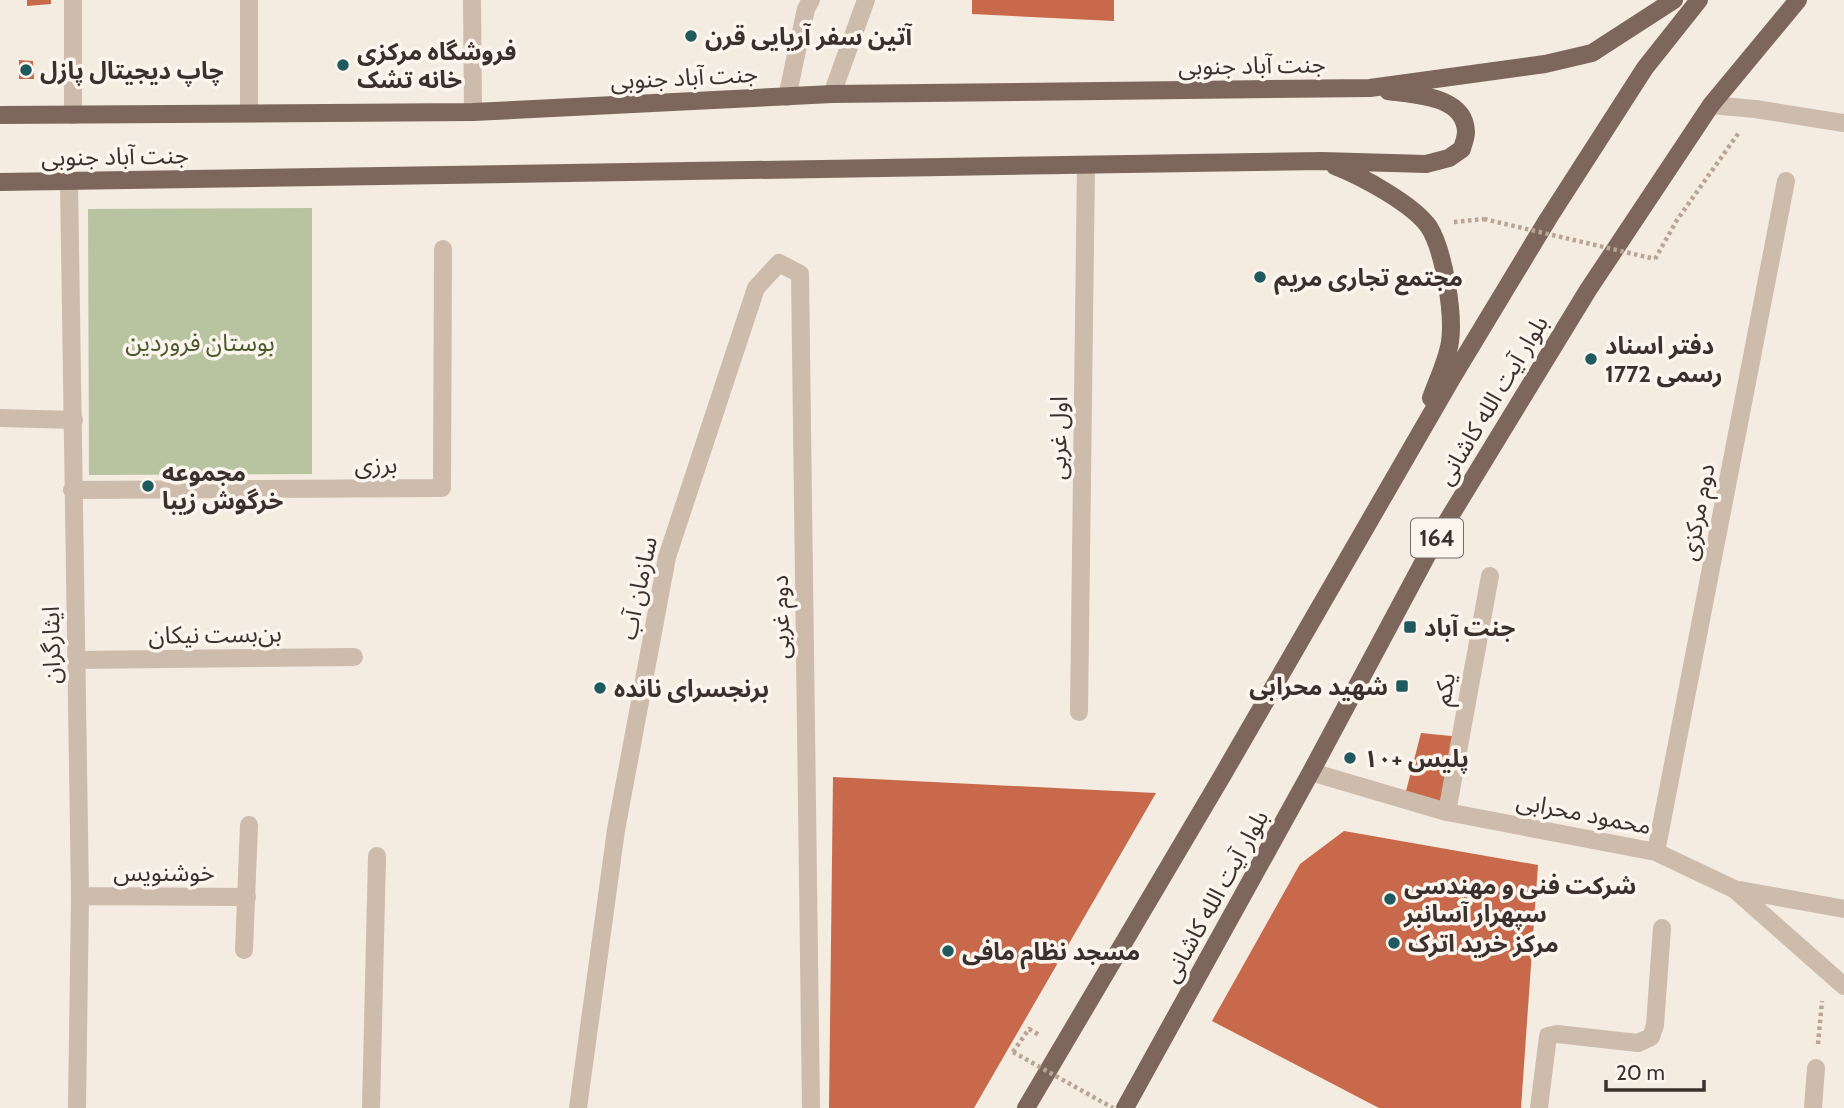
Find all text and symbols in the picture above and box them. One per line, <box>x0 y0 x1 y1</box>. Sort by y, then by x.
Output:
place label: آتین سفر آریایی قرن <box>705 22 913 51</box>
marker: آتین سفر آریایی قرن <box>683 28 699 44</box>
place label: فروشگاه مرکزی خانه تشک <box>357 37 516 94</box>
street label: جنت آباد جنوبی <box>1178 49 1326 81</box>
place label: چاپ دیجیتال پازل <box>40 56 224 87</box>
marker: فروشگاه مرکزی خانه تشک <box>335 57 351 73</box>
street label: جنت آباد جنوبی <box>609 59 759 95</box>
marker: چاپ دیجیتال پازل <box>18 62 34 78</box>
street label: جنت آباد جنوبی <box>41 140 189 172</box>
place label: مجتمع تجاری مریم <box>1274 263 1463 296</box>
marker: مجتمع تجاری مریم <box>1252 269 1268 285</box>
street label: بلوار آیت الله کاشانی <box>1430 310 1554 490</box>
park label: بوستان فروردین <box>125 328 275 357</box>
place label: دفتر اسناد رسمی 1772 <box>1605 331 1723 388</box>
marker: دفتر اسناد رسمی 1772 <box>1583 351 1599 367</box>
street label: اول غربی <box>1043 396 1073 480</box>
street label: برزی <box>354 450 398 479</box>
place label: مجموعه خرگوش زیبا <box>162 458 283 515</box>
street label: دوم مرکزی <box>1673 461 1725 564</box>
marker: مجموعه خرگوش زیبا <box>140 478 156 494</box>
road number: 164 <box>1411 518 1463 558</box>
street label: سازمان آب <box>613 534 663 642</box>
street label: دوم غربی <box>765 575 799 659</box>
street label: ایثارگران <box>36 606 66 684</box>
place label: جنت آباد <box>1424 613 1515 642</box>
street label: بن‌بست نیکان <box>148 618 282 650</box>
marker: جنت آباد <box>1402 619 1418 635</box>
street label: یکم <box>1427 670 1464 708</box>
place label: شهید محرابی <box>1249 672 1388 701</box>
place label: برنجسرای نانده <box>614 674 769 703</box>
marker: شهید محرابی <box>1394 678 1410 694</box>
marker: برنجسرای نانده <box>592 680 608 696</box>
place label: پلیس +۱۰ <box>1364 744 1469 774</box>
marker: پلیس +۱۰ <box>1342 750 1358 766</box>
street label: محمود محرابی <box>1514 786 1654 840</box>
street label: بلوار آیت الله کاشانی <box>1156 805 1274 987</box>
street label: خوشنویس <box>113 858 215 887</box>
place label: شرکت فنی و مهندسی سپهرار آسانبر <box>1403 871 1636 929</box>
marker: شرکت فنی و مهندسی سپهرار آسانبر <box>1382 891 1398 907</box>
place label: مرکز خرید اترک <box>1408 929 1559 958</box>
marker: مرکز خرید اترک <box>1386 935 1402 951</box>
place label: مسجد نظام مافی <box>962 937 1140 970</box>
marker: مسجد نظام مافی <box>940 943 956 959</box>
scale bar <box>1606 1048 1704 1092</box>
text: 20 m <box>1616 1060 1665 1085</box>

